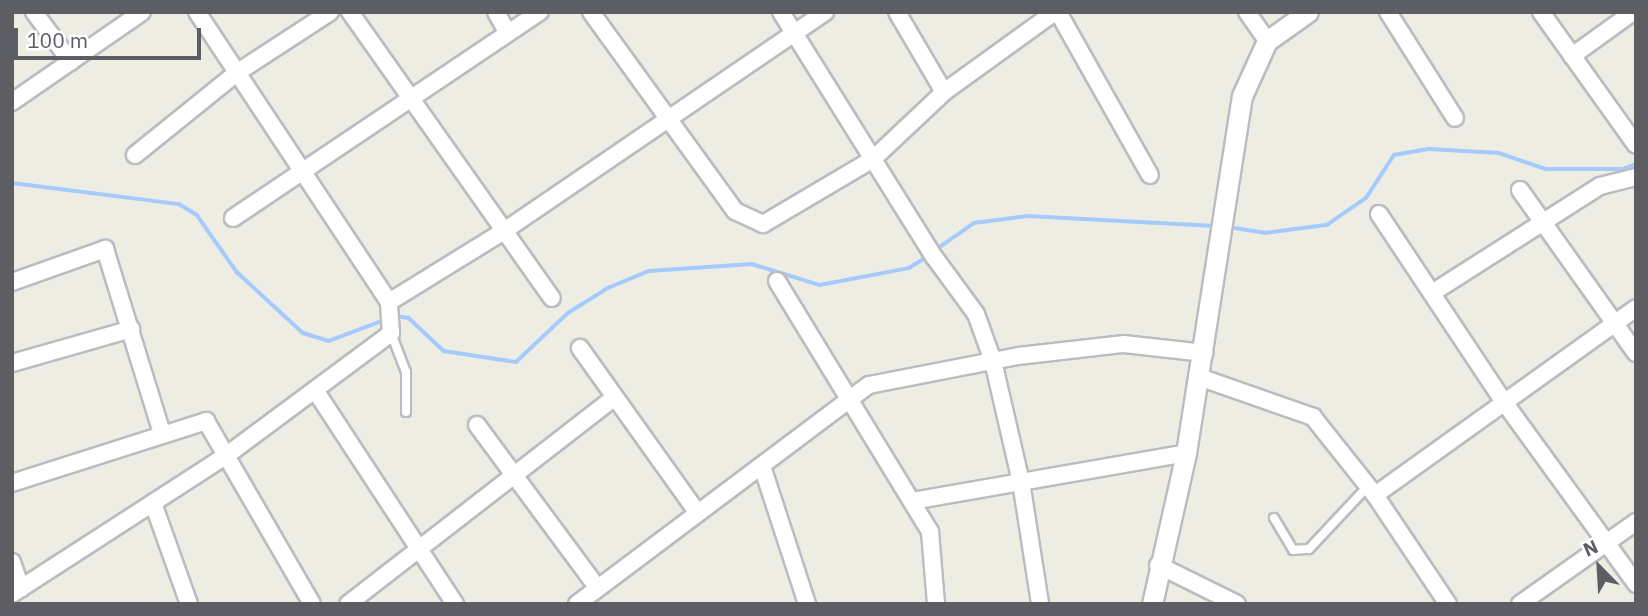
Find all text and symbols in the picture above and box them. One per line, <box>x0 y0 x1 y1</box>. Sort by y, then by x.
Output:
scale bar <box>18 14 205 58</box>
text: 100 m <box>27 26 88 54</box>
north arrow <box>1564 532 1634 602</box>
text: N <box>1579 534 1602 562</box>

